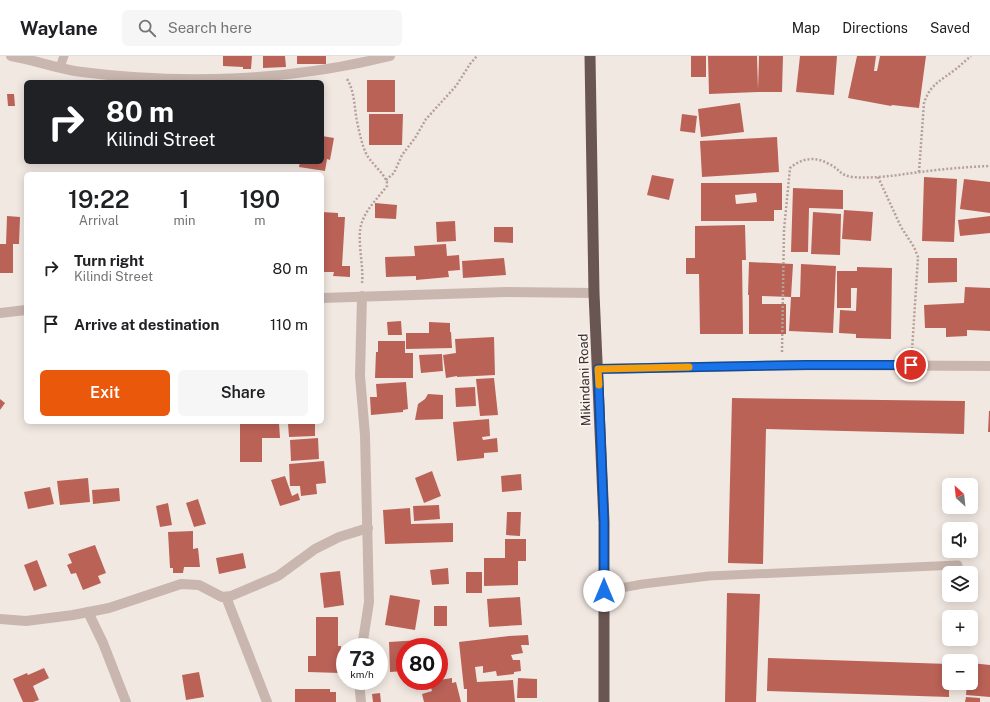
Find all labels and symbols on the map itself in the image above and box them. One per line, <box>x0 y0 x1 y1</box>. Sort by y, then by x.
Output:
street label: Mikindani Road <box>575 333 594 426</box>
pin <box>894 348 928 382</box>
north arrow <box>942 478 978 514</box>
position arrow <box>583 570 625 612</box>
speed limit sign: 80 <box>396 638 448 690</box>

